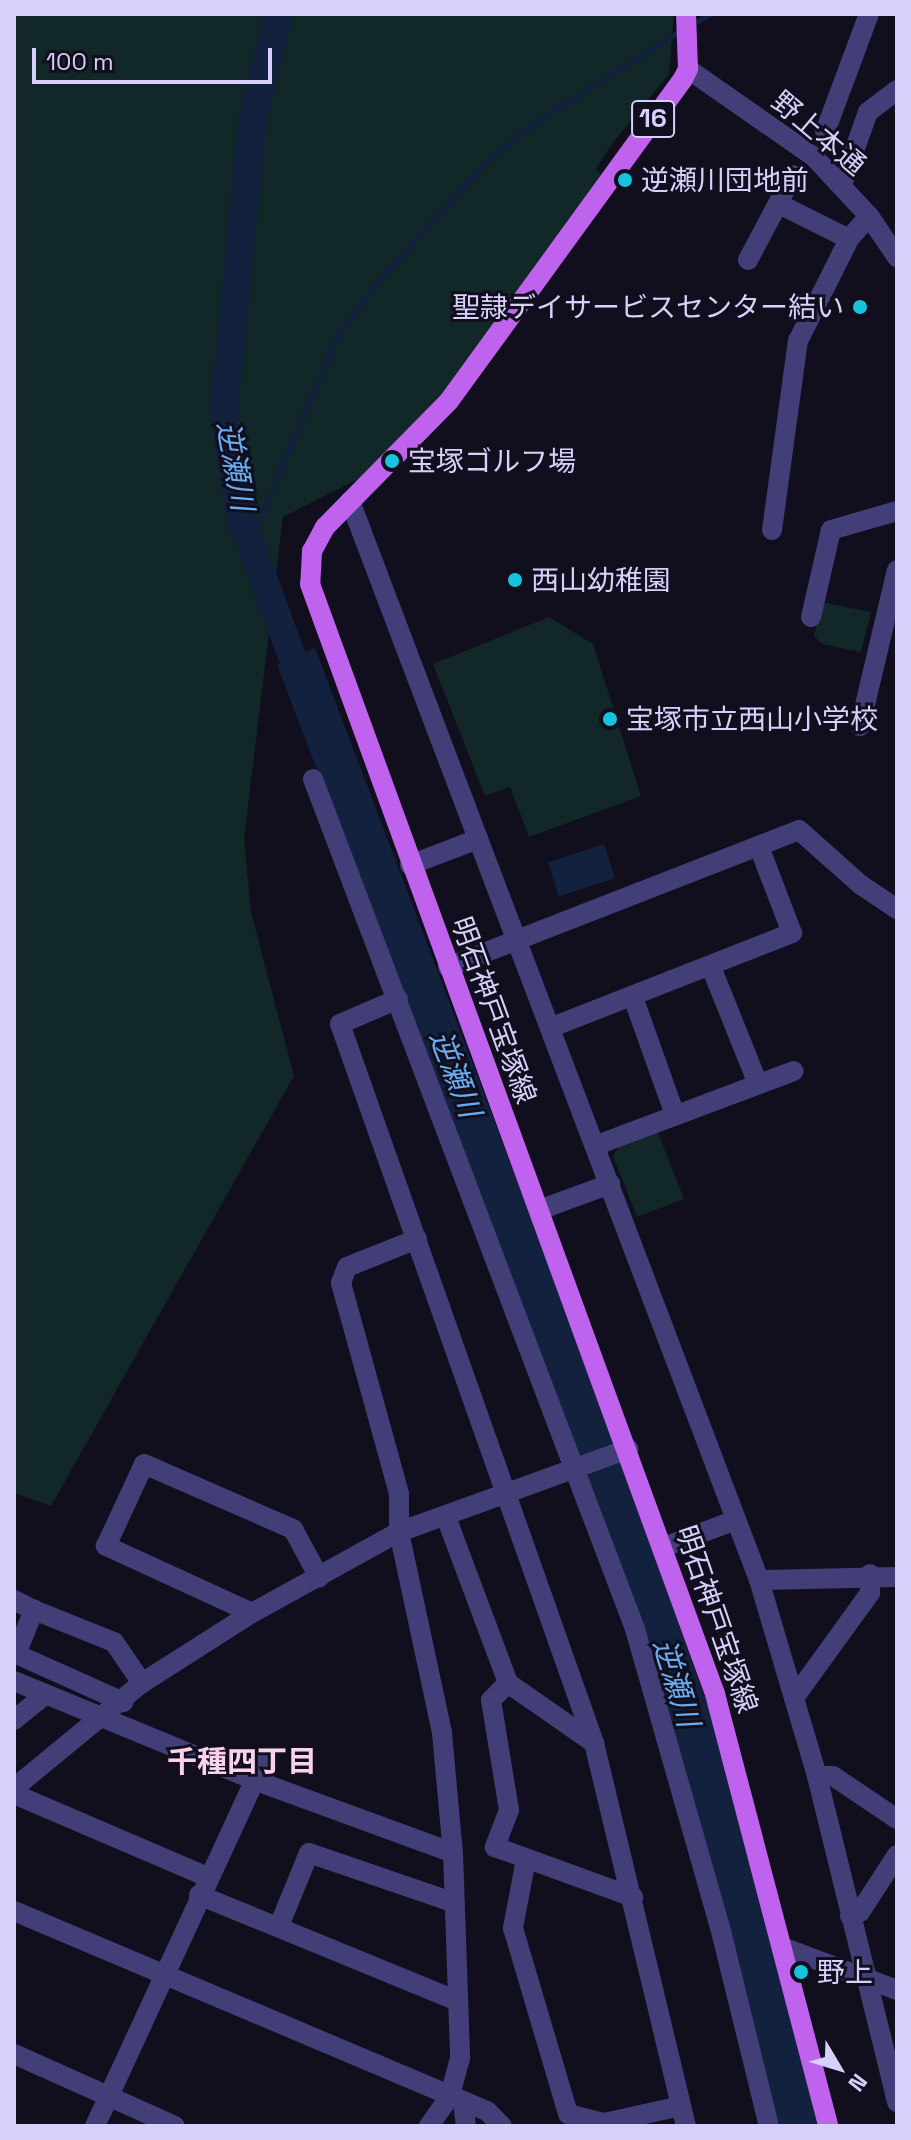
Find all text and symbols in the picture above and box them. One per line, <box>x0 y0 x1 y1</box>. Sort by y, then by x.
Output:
scale bar <box>36 32 276 82</box>
text: 100 m <box>46 46 114 77</box>
street label: 野上本通 <box>765 84 873 182</box>
road number: 16 <box>631 97 675 141</box>
place label: 逆瀬川団地前 <box>641 163 809 197</box>
marker: 逆瀬川団地前 <box>616 171 634 189</box>
place label: 聖隷デイサービスセンター結い <box>452 290 844 324</box>
marker: 聖隷デイサービスセンター結い <box>851 298 869 316</box>
water label: 逆瀬川 <box>209 419 261 513</box>
place label: 宝塚ゴルフ場 <box>408 444 576 478</box>
marker: 宝塚ゴルフ場 <box>383 452 401 470</box>
place label: 西山幼稚園 <box>531 563 671 597</box>
marker: 西山幼稚園 <box>506 571 524 589</box>
place label: 宝塚市立西山小学校 <box>626 702 878 736</box>
marker: 宝塚市立西山小学校 <box>601 710 619 728</box>
street label: 明石神戸宝塚線 <box>445 912 543 1108</box>
water label: 逆瀬川 <box>422 1026 488 1122</box>
street label: 明石神戸宝塚線 <box>669 1521 765 1717</box>
water label: 逆瀬川 <box>646 1635 706 1731</box>
district label: 千種四丁目 <box>167 1744 317 1780</box>
place label: 野上 <box>817 1955 873 1989</box>
marker: 野上 <box>792 1963 810 1981</box>
north arrow <box>799 2028 879 2108</box>
text: N <box>842 2068 873 2097</box>

